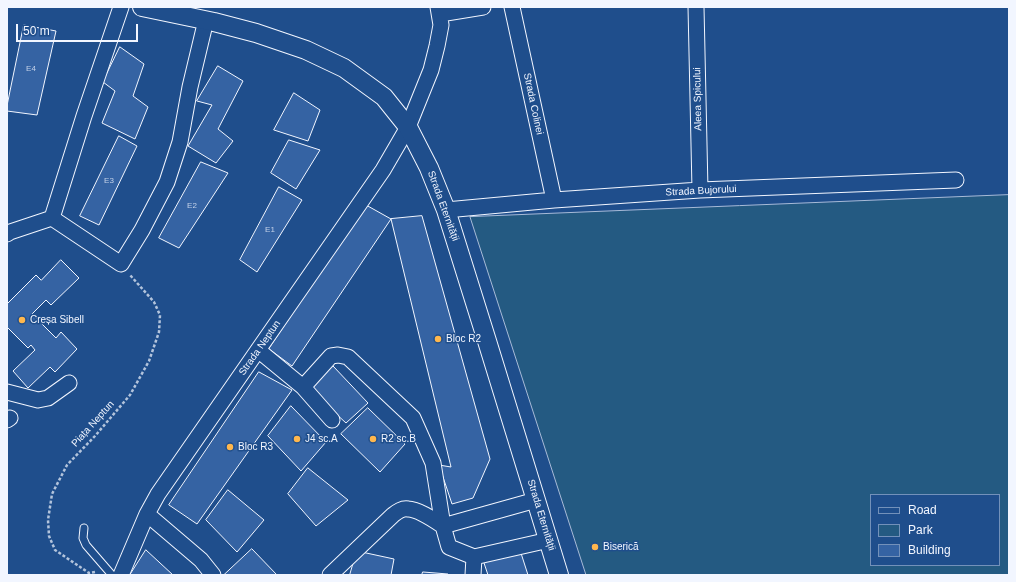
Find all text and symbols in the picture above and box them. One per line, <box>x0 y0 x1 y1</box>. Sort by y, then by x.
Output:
scale bar <box>18 16 140 42</box>
text: 50 m <box>23 24 50 38</box>
house number: E4 <box>26 64 36 74</box>
street label: Aleea Spicului <box>691 67 705 131</box>
street label: Strada Colinei <box>521 72 545 136</box>
street label: Strada Eternității <box>425 169 461 243</box>
house number: E3 <box>104 176 114 186</box>
street label: Strada Bujorului <box>665 183 737 199</box>
house number: E2 <box>187 201 197 211</box>
house number: E1 <box>265 225 275 235</box>
place label: Creșa Sibell <box>30 314 84 326</box>
marker: Creșa Sibell <box>17 315 27 325</box>
street label: Strada Neptun <box>237 318 283 378</box>
place label: Bloc R2 <box>446 333 481 345</box>
marker: Bloc R2 <box>433 334 443 344</box>
street label: Piața Neptun <box>69 399 117 449</box>
place label: J4 sc.A <box>305 433 338 445</box>
place label: R2 sc.B <box>381 433 416 445</box>
marker: J4 sc.A <box>292 434 302 444</box>
marker: R2 sc.B <box>368 434 378 444</box>
place label: Bloc R3 <box>238 441 273 453</box>
marker: Bloc R3 <box>225 442 235 452</box>
street label: Strada Eternității <box>524 478 558 552</box>
legend <box>870 494 1000 566</box>
text: Road <box>908 503 937 517</box>
text: Park <box>908 523 933 537</box>
place label: Biserică <box>603 541 639 553</box>
marker: Biserică <box>590 542 600 552</box>
text: Building <box>908 543 951 557</box>

